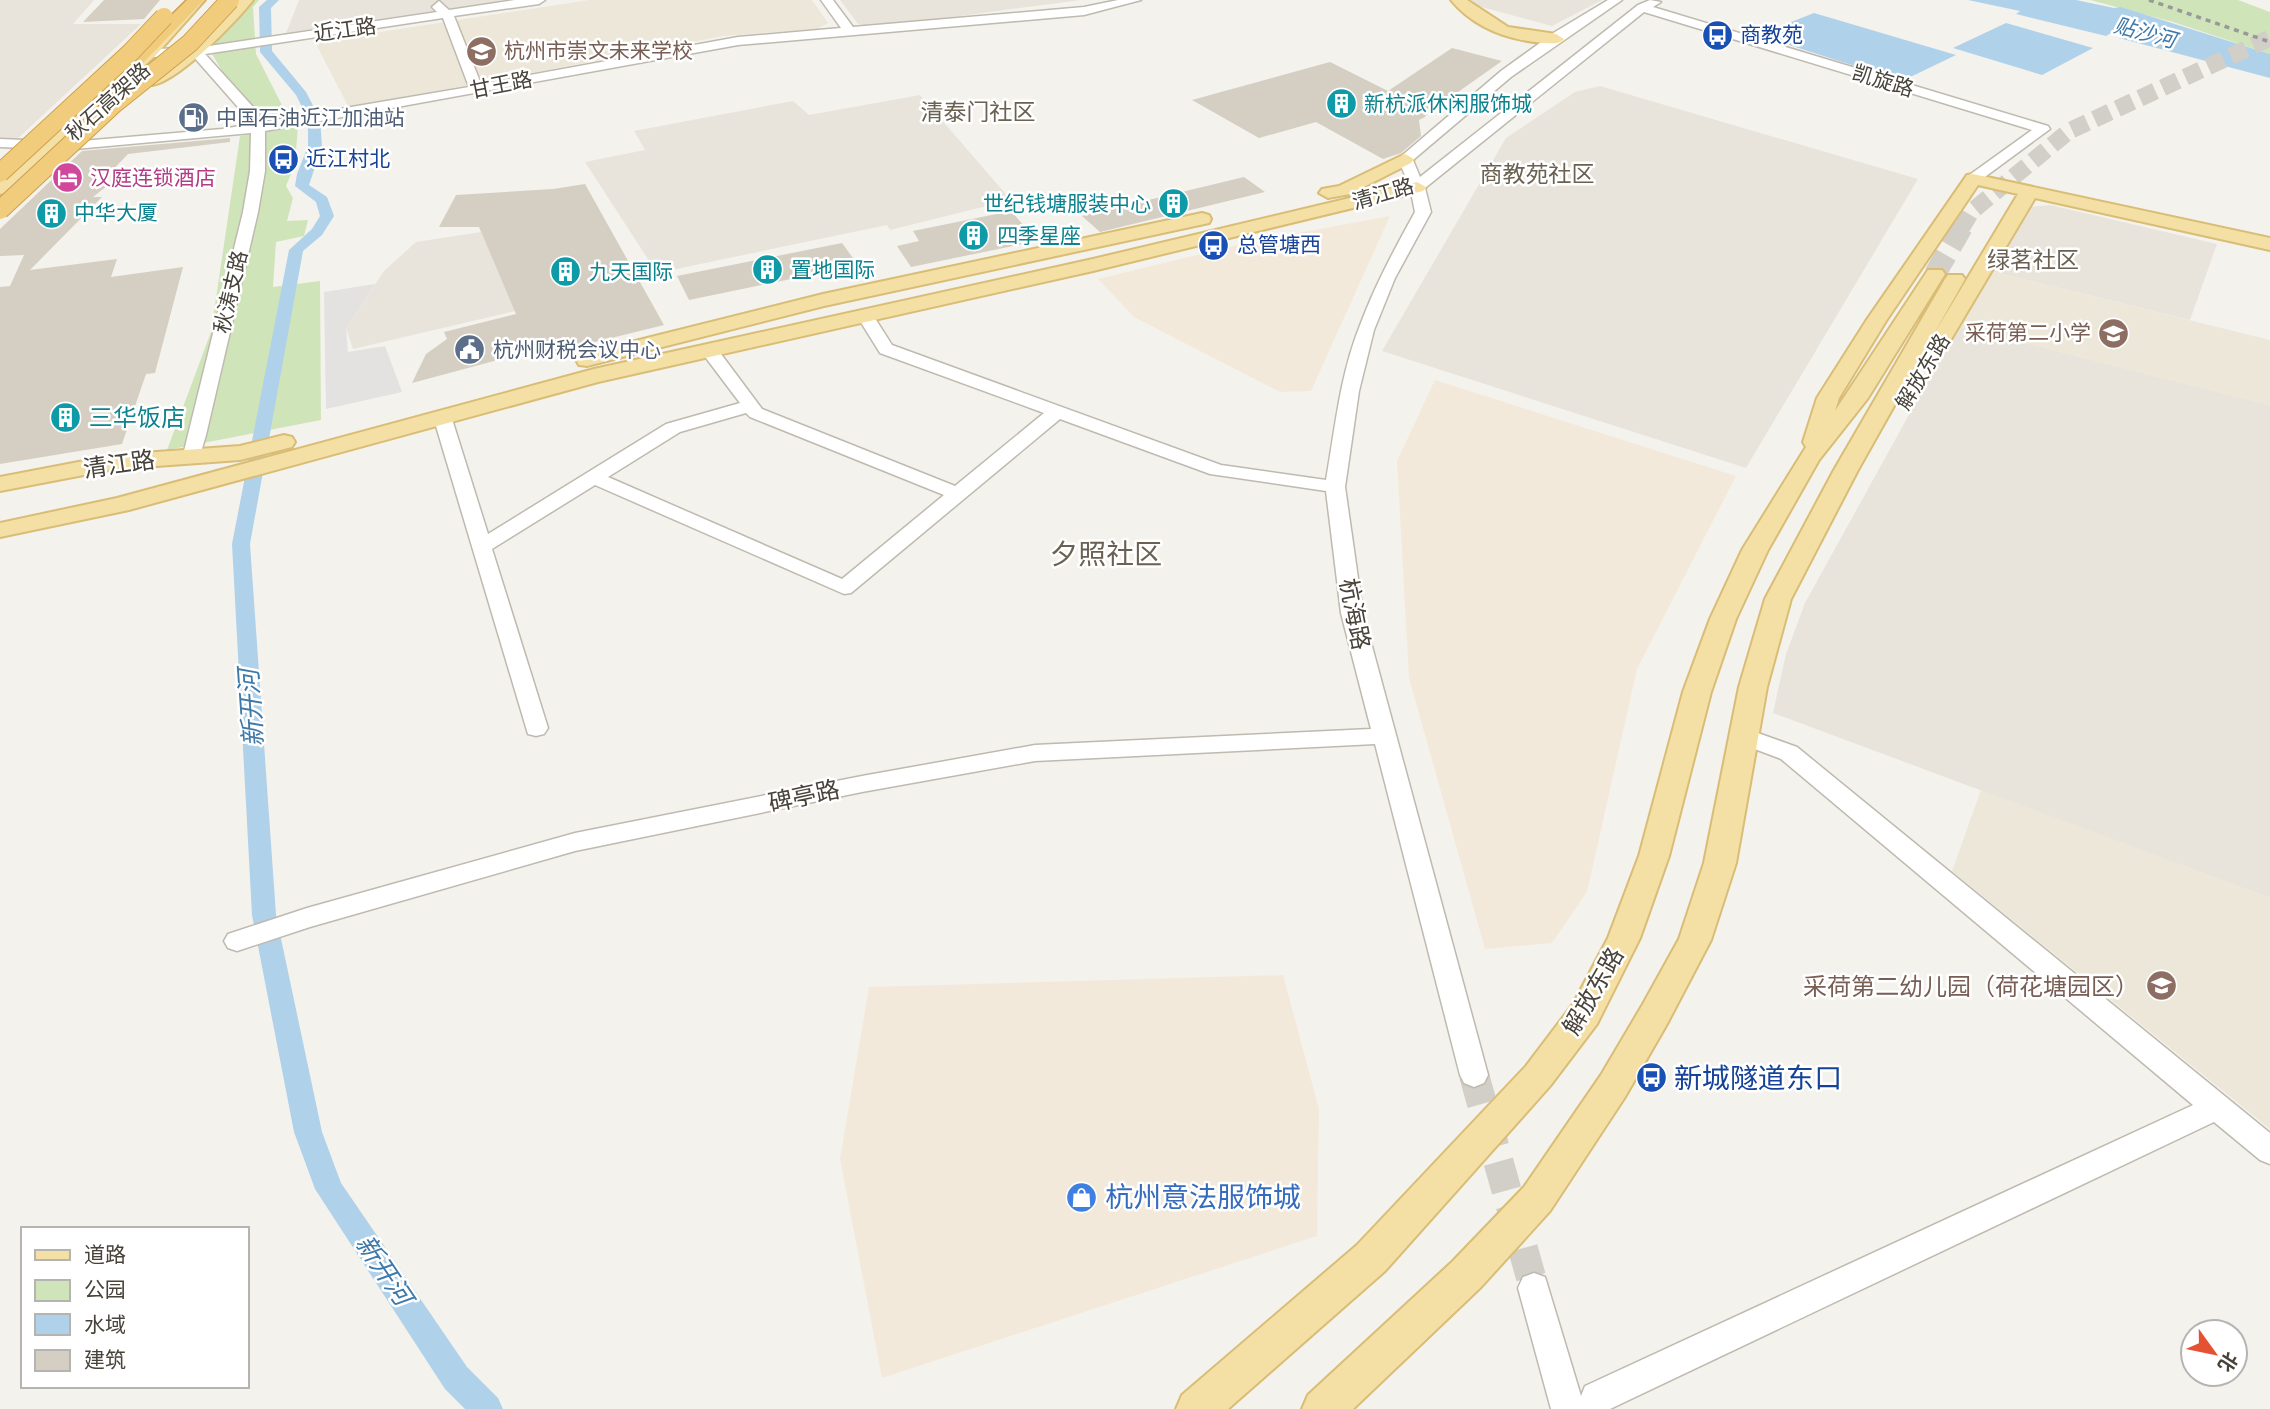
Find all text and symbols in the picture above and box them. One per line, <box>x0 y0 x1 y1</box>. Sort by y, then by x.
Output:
water label: 贴沙河 <box>2111 10 2183 57</box>
street label: 近江路 <box>312 11 378 49</box>
bus stop icon: 商教苑 <box>1700 18 1734 52</box>
place label: 商教苑 <box>1740 20 1803 50</box>
school or university icon: 杭州市崇文未来学校 <box>464 34 498 68</box>
place label: 杭州市崇文未来学校 <box>504 36 693 66</box>
street label: 秋石高架路 <box>59 56 157 148</box>
street label: 凯旋路 <box>1848 57 1918 105</box>
street label: 甘王路 <box>467 64 535 106</box>
building icon: 新杭派休闲服饰城 <box>1324 87 1358 121</box>
place label: 新杭派休闲服饰城 <box>1364 89 1532 119</box>
district label: 清泰门社区 <box>921 95 1036 129</box>
fuel station icon: 中国石油近江加油站 <box>176 101 210 135</box>
place label: 中国石油近江加油站 <box>216 103 405 133</box>
bus stop icon: 近江村北 <box>266 142 300 176</box>
place label: 近江村北 <box>306 144 390 174</box>
district label: 商教苑社区 <box>1480 157 1595 191</box>
hotel icon: 汉庭连锁酒店 <box>50 161 84 195</box>
place label: 汉庭连锁酒店 <box>90 163 216 193</box>
street label: 清江路 <box>1349 171 1417 217</box>
building icon: 世纪钱塘服装中心 <box>1157 187 1191 221</box>
place label: 世纪钱塘服装中心 <box>983 189 1151 219</box>
building icon: 中华大厦 <box>34 196 68 230</box>
place label: 中华大厦 <box>74 198 158 228</box>
building icon: 四季星座 <box>957 219 991 253</box>
place label: 四季星座 <box>997 221 1081 251</box>
bus stop icon: 总管塘西 <box>1197 228 1231 262</box>
place label: 总管塘西 <box>1237 230 1321 260</box>
district label: 绿茗社区 <box>1987 243 2079 277</box>
street label: 秋涛支路 <box>207 248 255 336</box>
building icon: 置地国际 <box>751 253 785 287</box>
building icon: 九天国际 <box>549 255 583 289</box>
place label: 置地国际 <box>791 255 875 285</box>
place label: 九天国际 <box>589 257 673 287</box>
school or university icon: 采荷第二小学 <box>2097 316 2131 350</box>
place label: 采荷第二小学 <box>1965 318 2091 348</box>
street label: 解放东路 <box>1889 328 1957 416</box>
public building icon: 杭州财税会议中心 <box>453 333 487 367</box>
place label: 杭州财税会议中心 <box>493 335 661 365</box>
building icon: 三华饭店 <box>49 400 83 434</box>
place label: 三华饭店 <box>89 400 185 435</box>
street label: 清江路 <box>81 442 157 486</box>
district label: 夕照社区 <box>1050 534 1162 575</box>
street label: 杭海路 <box>1331 575 1379 653</box>
water label: 新开河 <box>229 663 273 748</box>
street label: 碑亭路 <box>765 771 843 821</box>
street label: 解放东路 <box>1554 941 1632 1041</box>
place label: 采荷第二幼儿园（荷花塘园区） <box>1803 969 2139 1004</box>
school or university icon: 采荷第二幼儿园（荷花塘园区） <box>2145 969 2179 1003</box>
place label: 新城隧道东口 <box>1674 1058 1842 1099</box>
bus stop icon: 新城隧道东口 <box>1634 1061 1668 1095</box>
place label: 杭州意法服饰城 <box>1105 1177 1301 1218</box>
shop icon: 杭州意法服饰城 <box>1065 1180 1099 1214</box>
legend <box>21 1227 248 1388</box>
water label: 新开河 <box>346 1227 424 1317</box>
text: 道路 <box>84 1240 126 1270</box>
text: 公园 <box>84 1275 126 1305</box>
text: 水域 <box>84 1310 126 1340</box>
north arrow <box>2179 1318 2249 1388</box>
text: 建筑 <box>84 1345 126 1375</box>
text: 北 <box>2211 1347 2244 1377</box>

